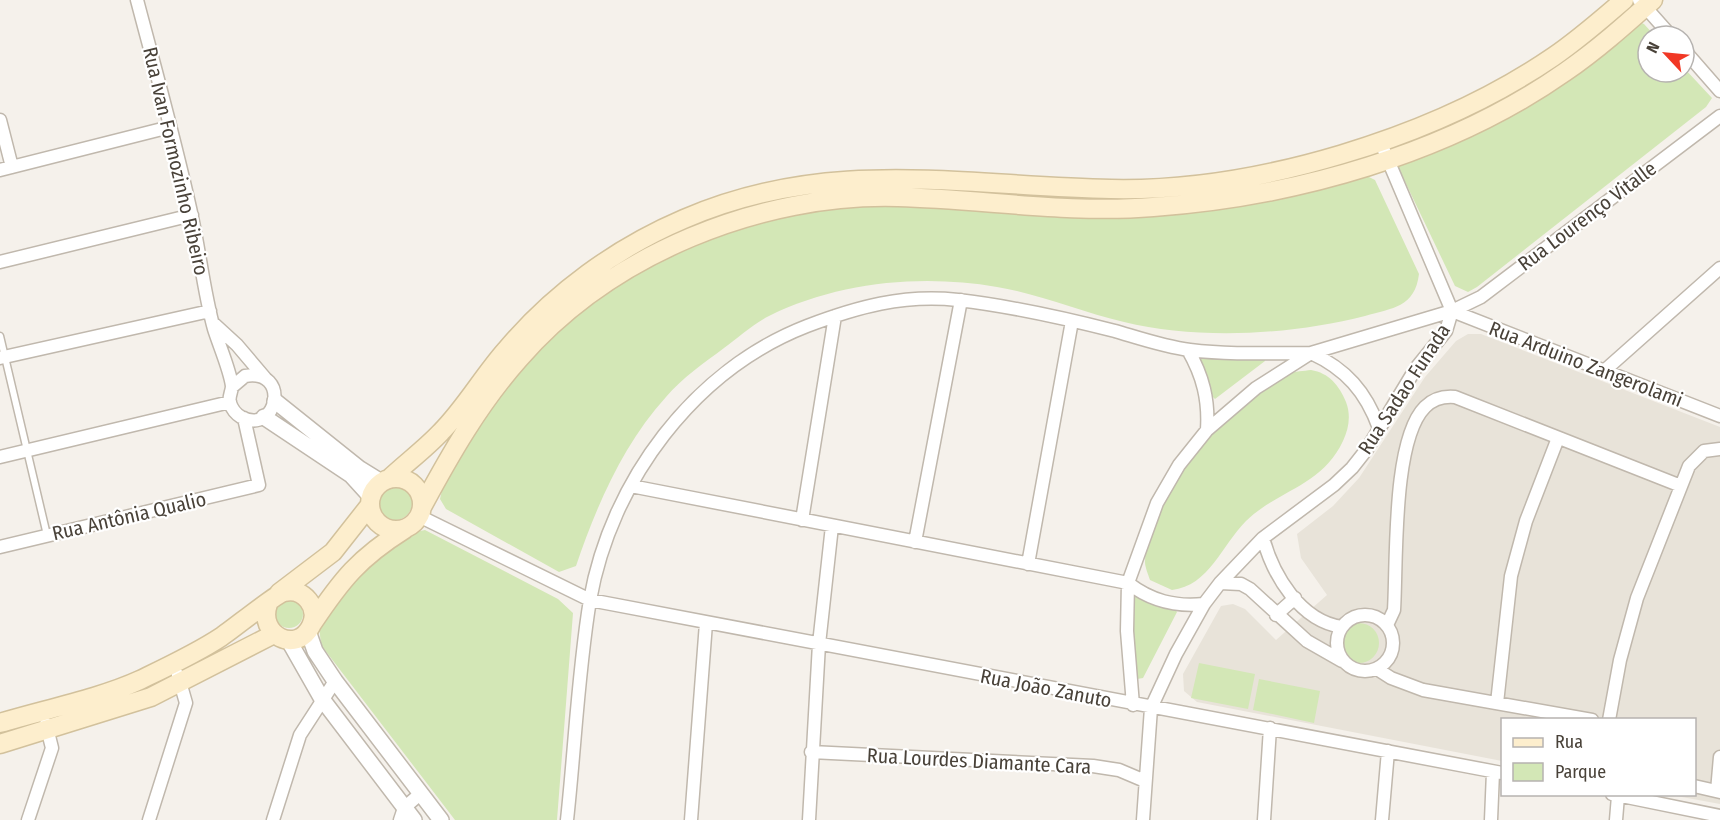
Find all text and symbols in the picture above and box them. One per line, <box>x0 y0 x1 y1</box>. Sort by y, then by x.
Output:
north arrow <box>1636 24 1696 84</box>
text: N <box>1642 39 1664 56</box>
street label: Rua Ivan Formozinho Ribeiro <box>138 44 214 278</box>
street label: Rua Lourenço Vitalle <box>1513 156 1661 276</box>
street label: Rua Arduino Zangerolami <box>1486 316 1686 412</box>
street label: Rua Sadao Funada <box>1353 319 1455 459</box>
street label: Rua Antônia Qualio <box>50 487 208 545</box>
street label: Rua João Zanuto <box>978 663 1114 713</box>
legend <box>1501 718 1696 796</box>
text: Rua <box>1555 731 1583 753</box>
street label: Rua Lourdes Diamante Cara <box>866 743 1092 779</box>
text: Parque <box>1555 761 1606 783</box>

